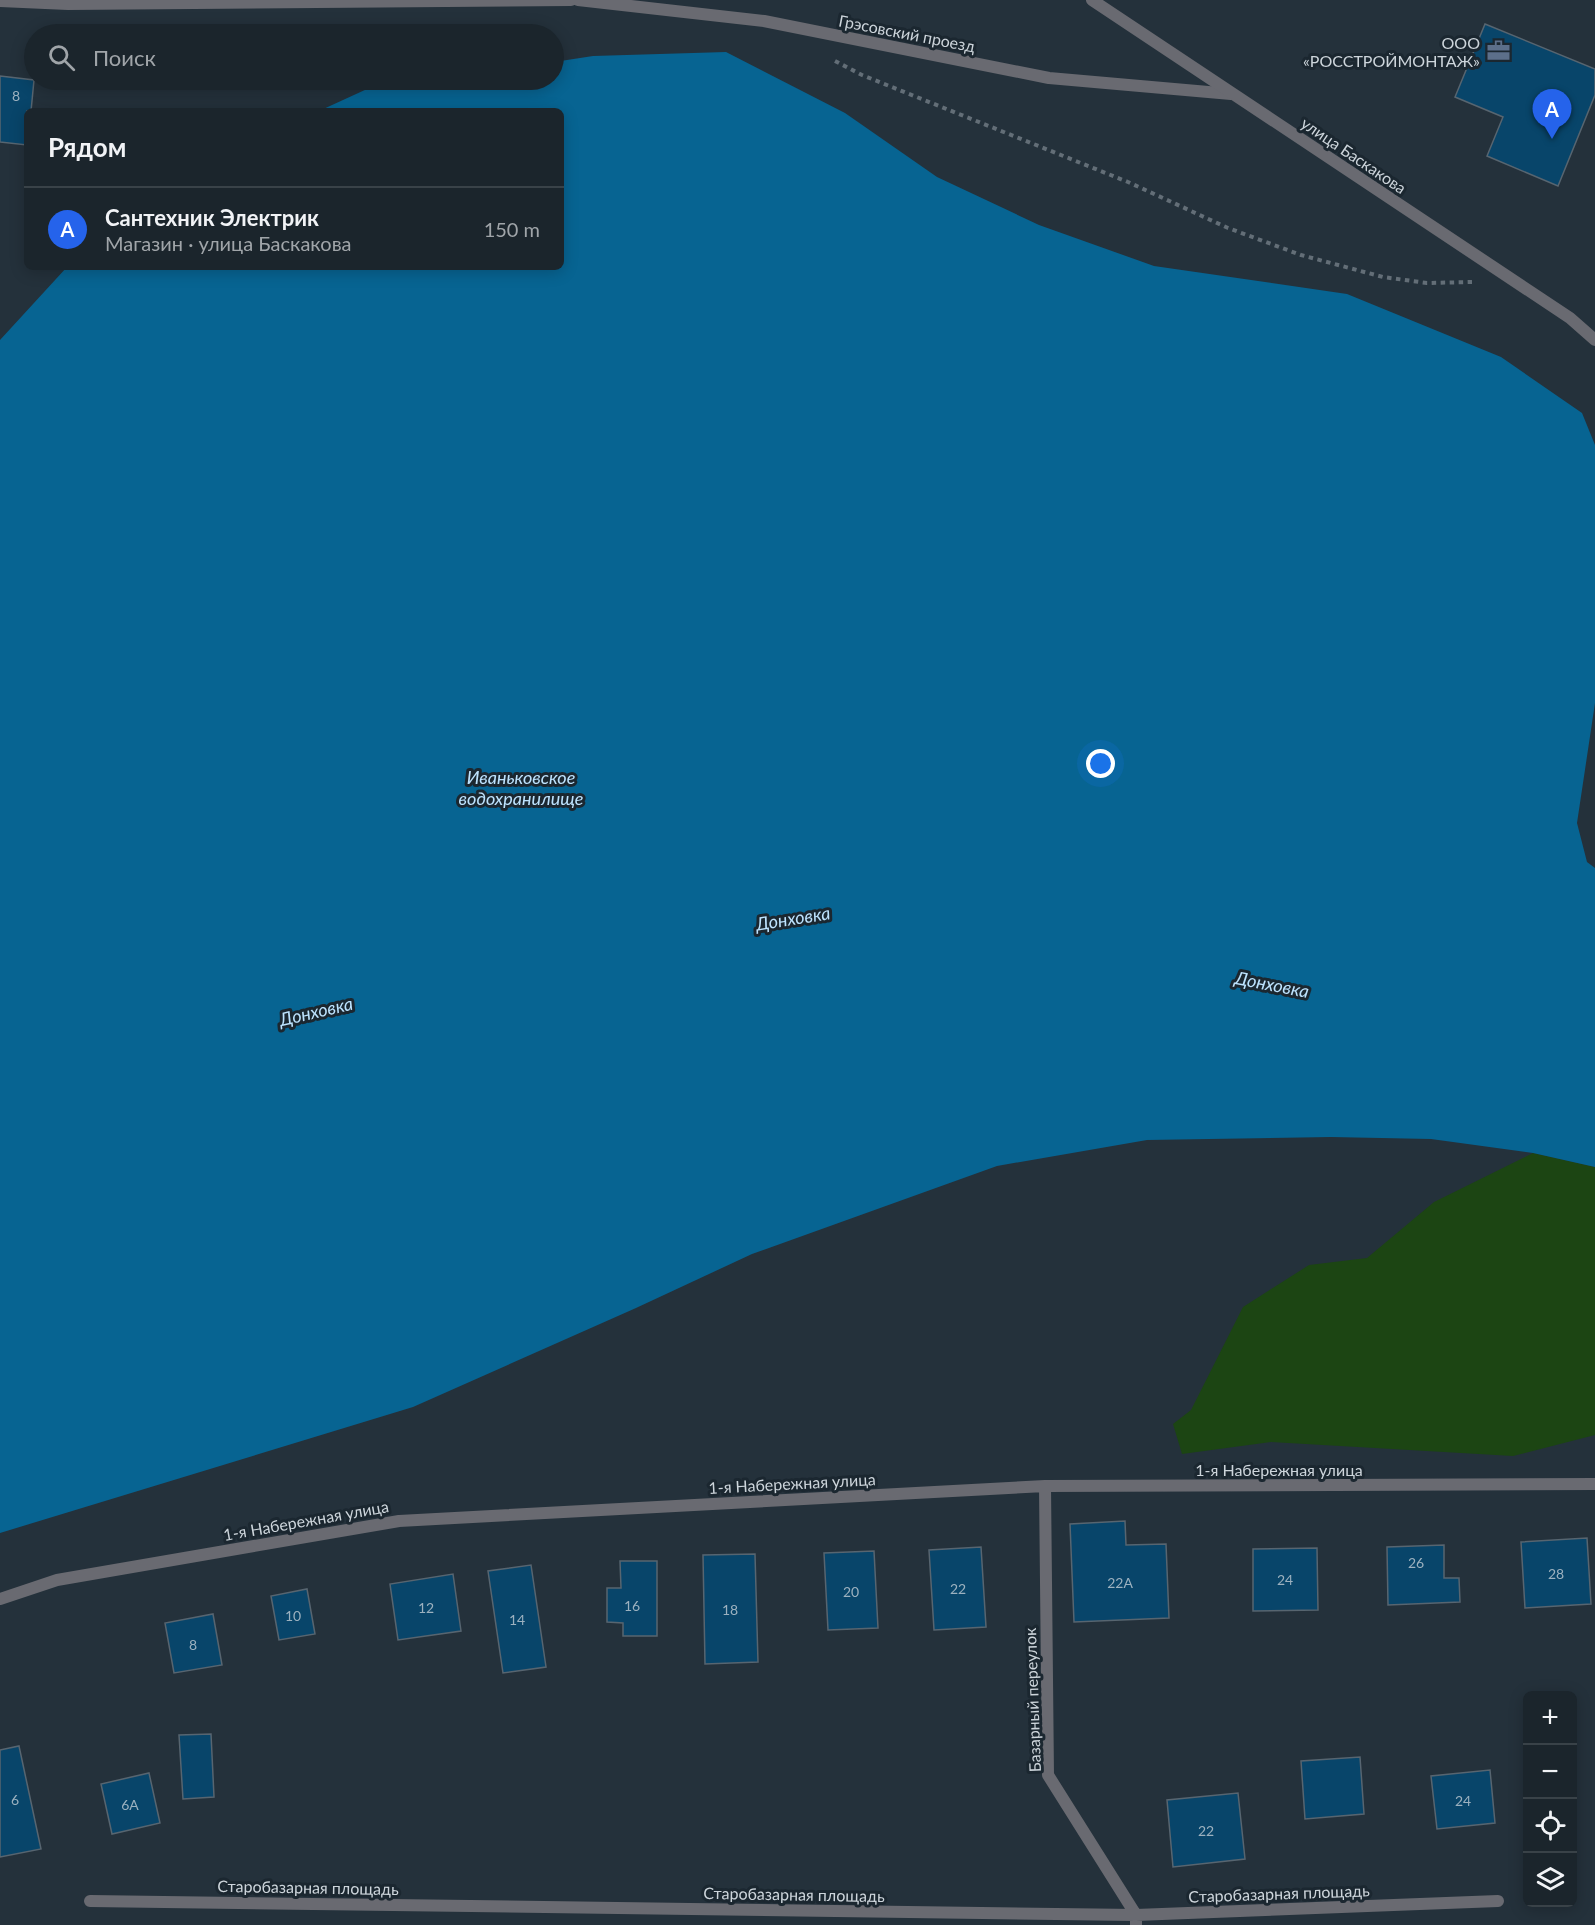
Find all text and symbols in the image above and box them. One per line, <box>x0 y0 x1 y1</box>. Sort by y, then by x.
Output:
street label: Грэсовский проезд <box>837 10 977 56</box>
search box <box>24 24 564 90</box>
place label: ООО «РОССТРОЙМОНТАЖ» <box>1303 33 1480 70</box>
office icon: ООО «РОССТРОЙМОНТАЖ» <box>1485 38 1511 64</box>
icon: search <box>45 41 78 74</box>
text: Поиск <box>93 44 156 71</box>
house number: 8 <box>12 87 20 104</box>
pin: A <box>1532 90 1572 139</box>
street label: улица Баскакова <box>1298 113 1410 197</box>
text: Рядом <box>48 131 126 163</box>
text: Сантехник Электрик <box>105 204 319 231</box>
text: A <box>61 217 74 241</box>
text: 150 m <box>484 217 540 241</box>
text: Магазин · улица Баскакова <box>105 231 352 255</box>
your location <box>1086 749 1115 778</box>
water label: Иваньковское водохранилище <box>459 766 583 809</box>
water label: Донховка <box>753 901 832 935</box>
water label: Донховка <box>1232 966 1311 1002</box>
water label: Донховка <box>276 992 355 1030</box>
street label: 1-я Набережная улица <box>1195 1460 1363 1479</box>
street label: 1-я Набережная улица <box>708 1469 876 1497</box>
street label: 1-я Набережная улица <box>222 1496 390 1544</box>
house number: 26 <box>1408 1554 1424 1571</box>
house number: 28 <box>1548 1565 1564 1582</box>
house number: 24 <box>1277 1571 1293 1588</box>
house number: 22А <box>1107 1574 1133 1591</box>
house number: 22 <box>950 1580 966 1597</box>
house number: 20 <box>843 1583 859 1600</box>
house number: 16 <box>624 1597 640 1614</box>
house number: 12 <box>418 1599 434 1616</box>
house number: 18 <box>722 1601 738 1618</box>
house number: 10 <box>285 1607 301 1624</box>
house number: 14 <box>509 1611 525 1628</box>
street label: Базарный переулок <box>1020 1627 1044 1773</box>
house number: 8 <box>189 1636 197 1653</box>
map controls <box>1523 1691 1577 1907</box>
button: + <box>1523 1691 1577 1745</box>
button: − <box>1523 1745 1577 1799</box>
house number: 6 <box>11 1791 19 1808</box>
house number: 24 <box>1455 1792 1471 1809</box>
house number: 6А <box>121 1796 139 1813</box>
button: locate <box>1523 1799 1577 1853</box>
house number: 22 <box>1198 1822 1214 1839</box>
button: layers <box>1523 1853 1577 1907</box>
street label: Старобазарная площадь <box>217 1876 399 1898</box>
street label: Старобазарная площадь <box>1188 1880 1370 1906</box>
street label: Старобазарная площадь <box>703 1883 885 1905</box>

